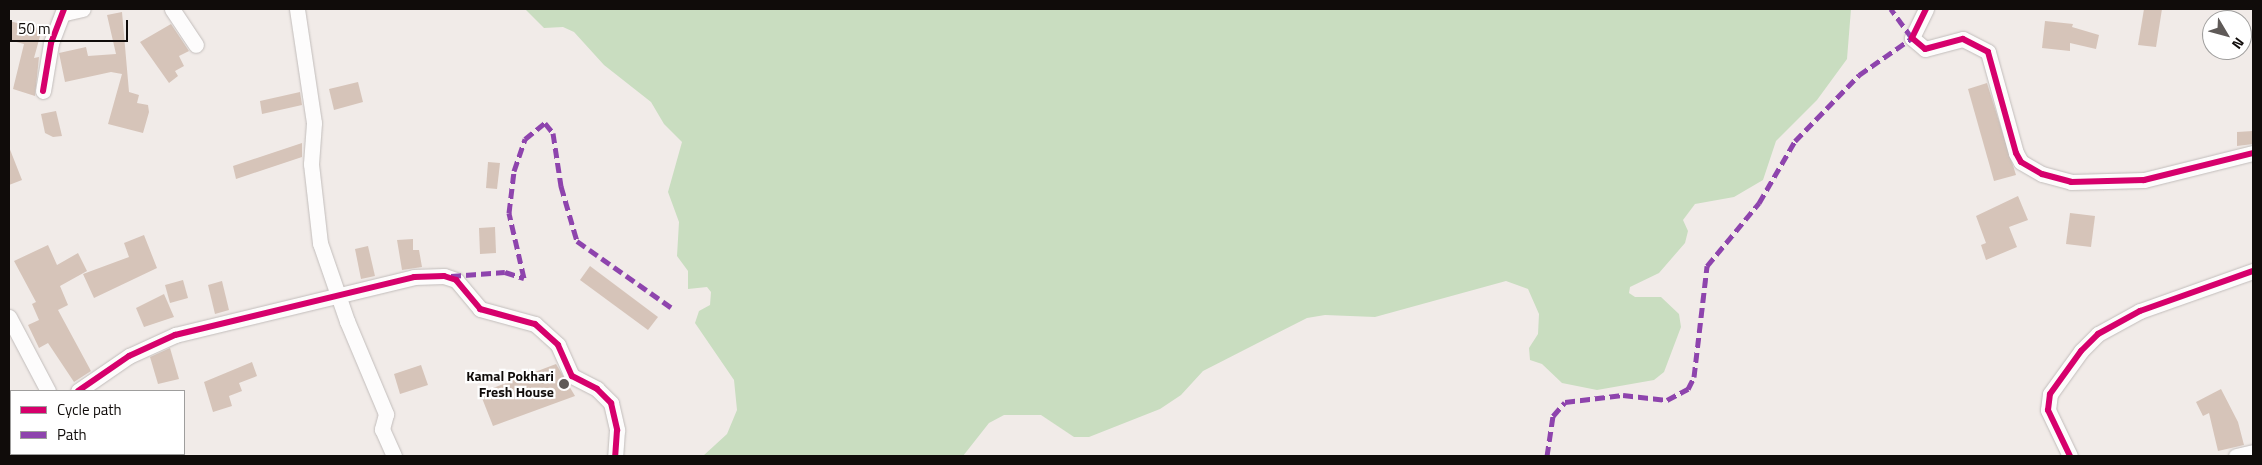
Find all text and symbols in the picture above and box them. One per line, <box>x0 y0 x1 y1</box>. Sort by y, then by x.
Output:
scale bar <box>12 10 130 42</box>
north arrow <box>2202 10 2252 60</box>
text: 50 m <box>18 17 51 40</box>
text: N <box>2227 34 2250 54</box>
place label: Kamal Pokhari Fresh House <box>466 368 554 401</box>
marker: Kamal Pokhari Fresh House <box>558 378 570 390</box>
legend <box>10 390 185 455</box>
text: Cycle path <box>57 398 122 421</box>
text: Path <box>57 423 87 446</box>

